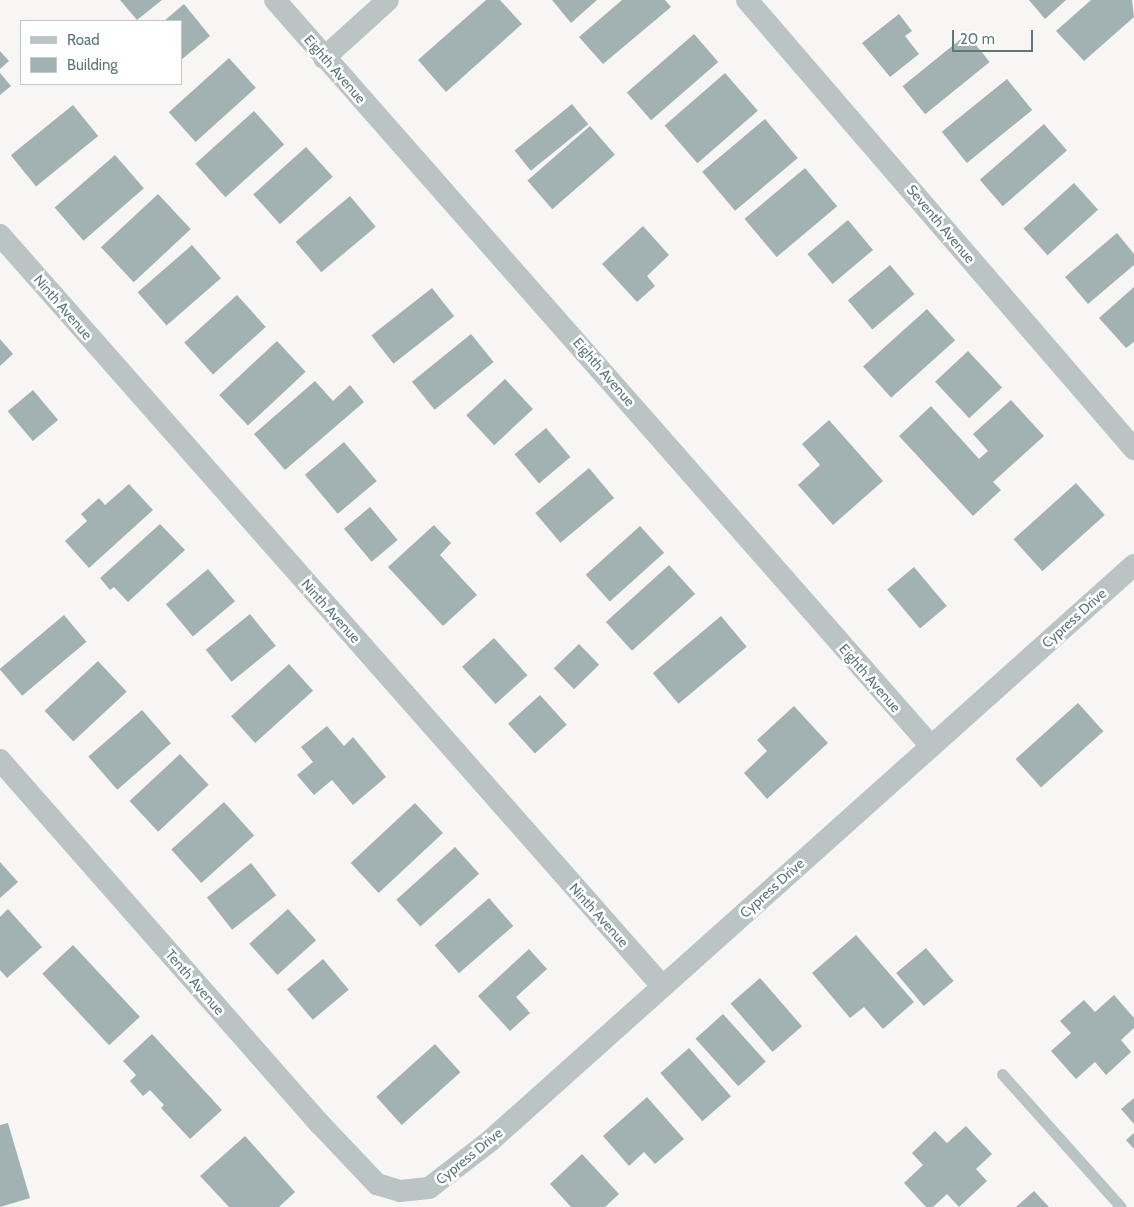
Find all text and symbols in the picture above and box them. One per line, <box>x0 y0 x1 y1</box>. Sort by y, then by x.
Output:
legend <box>20 20 182 85</box>
scale bar <box>954 20 1035 52</box>
text: 20 m <box>960 30 995 48</box>
text: Road <box>67 31 100 49</box>
street label: Eighth Avenue <box>301 31 369 107</box>
text: Building <box>67 56 118 74</box>
street label: Seventh Avenue <box>903 182 979 266</box>
street label: Ninth Avenue <box>30 271 96 343</box>
street label: Eighth Avenue <box>570 334 638 410</box>
street label: Ninth Avenue <box>298 576 364 646</box>
street label: Cypress Drive <box>1038 585 1110 651</box>
street label: Eighth Avenue <box>836 640 904 716</box>
street label: Cypress Drive <box>736 855 808 921</box>
street label: Ninth Avenue <box>566 880 632 950</box>
street label: Tenth Avenue <box>162 946 228 1018</box>
street label: Cypress Drive <box>432 1124 506 1188</box>

